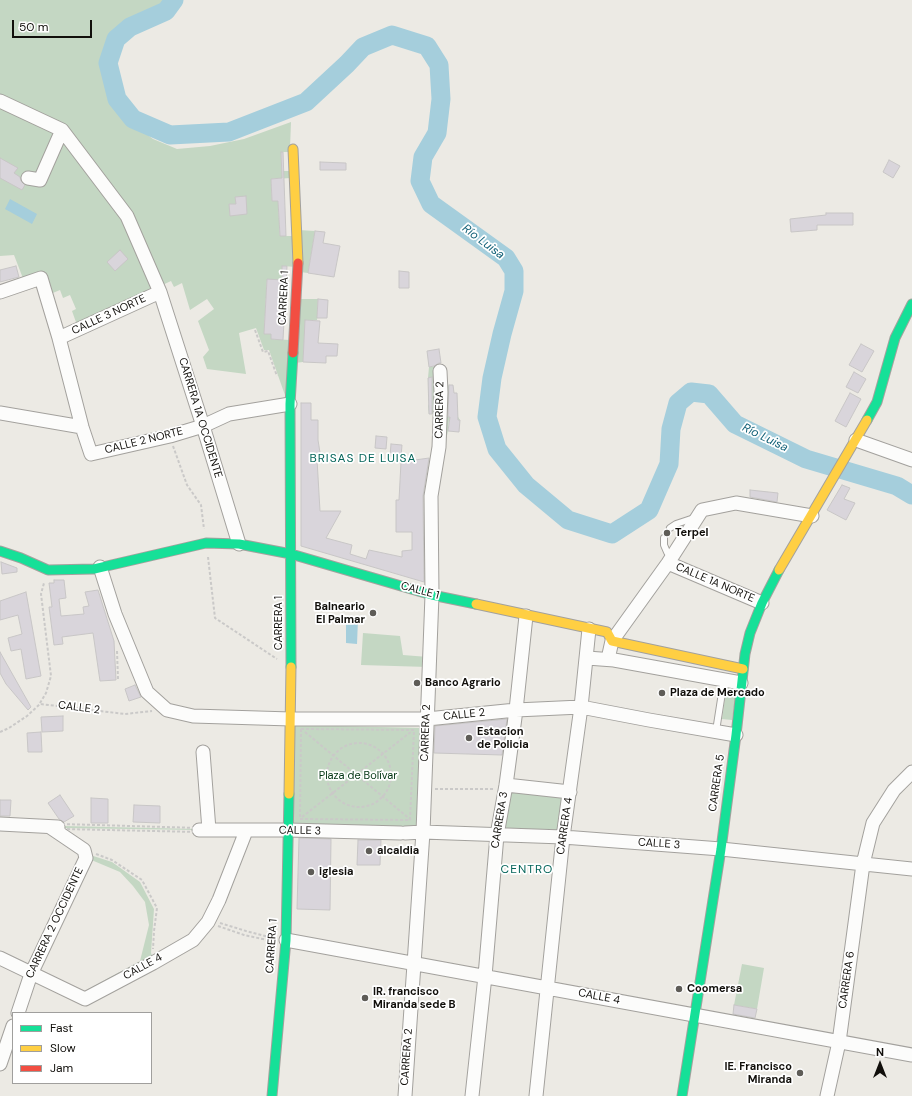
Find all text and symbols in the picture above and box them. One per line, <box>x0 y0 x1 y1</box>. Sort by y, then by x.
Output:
scale bar <box>14 12 94 38</box>
text: 50 m <box>19 19 48 35</box>
water label: Río Luisa <box>459 221 507 263</box>
street label: CARRERA 1 <box>276 270 292 326</box>
street label: CALLE 3 NORTE <box>70 292 148 338</box>
street label: CARRERA 1A OCCIDENTE <box>175 356 225 480</box>
street label: CARRERA 2 <box>433 381 447 439</box>
water label: Río Luisa <box>740 421 790 455</box>
street label: CALLE 2 NORTE <box>104 425 184 457</box>
district label: BRISAS DE LUISA <box>309 452 417 466</box>
place label: Terpel <box>675 526 708 540</box>
marker: Terpel <box>662 528 672 538</box>
street label: CALLE 1A NORTE <box>674 560 756 606</box>
street label: CALLE 1 <box>399 580 441 602</box>
street label: CARRERA 1 <box>272 596 286 650</box>
place label: Balneario El Palmar <box>315 600 365 626</box>
marker: Balneario El Palmar <box>368 608 378 618</box>
place label: Banco Agrario <box>425 676 501 690</box>
marker: Banco Agrario <box>412 678 422 688</box>
place label: Plaza de Mercado <box>670 686 765 700</box>
marker: Plaza de Mercado <box>657 688 667 698</box>
street label: CALLE 2 <box>57 699 101 717</box>
street label: CARRERA 2 <box>418 704 434 762</box>
street label: CALLE 2 <box>442 706 486 724</box>
place label: Estacion de Policia <box>477 725 529 751</box>
marker: Estacion de Policia <box>464 733 474 743</box>
street label: CARRERA 5 <box>706 753 728 813</box>
park label: Plaza de Bolívar <box>319 769 397 783</box>
street label: CARRERA 3 <box>489 791 511 849</box>
street label: CARRERA 4 <box>554 796 576 856</box>
street label: CALLE 3 <box>279 824 321 838</box>
street label: CALLE 3 <box>637 836 681 852</box>
place label: alcaldia <box>377 844 419 858</box>
marker: alcaldia <box>364 846 374 856</box>
district label: CENTRO <box>501 863 553 877</box>
street label: CARRERA 2 OCCIDENTE <box>23 865 87 981</box>
place label: iglesia <box>319 865 353 879</box>
marker: iglesia <box>306 867 316 877</box>
street label: CARRERA 1 <box>264 918 280 974</box>
street label: CARRERA 6 <box>836 950 858 1010</box>
street label: CALLE 4 <box>121 951 165 983</box>
place label: Coomersa <box>687 982 742 996</box>
marker: Coomersa <box>674 984 684 994</box>
place label: IR. francisco Miranda sede B <box>373 985 456 1011</box>
street label: CALLE 4 <box>577 986 621 1008</box>
marker: IR. francisco Miranda sede B <box>360 993 370 1003</box>
legend <box>12 1012 152 1084</box>
text: Fast <box>50 1020 73 1036</box>
street label: CARRERA 2 <box>398 1028 416 1086</box>
text: Slow <box>50 1040 76 1056</box>
north arrow <box>860 1044 900 1084</box>
text: N <box>876 1045 884 1059</box>
text: Jam <box>50 1060 73 1076</box>
place label: IE. Francisco Miranda <box>724 1060 792 1086</box>
marker: IE. Francisco Miranda <box>795 1068 805 1078</box>

